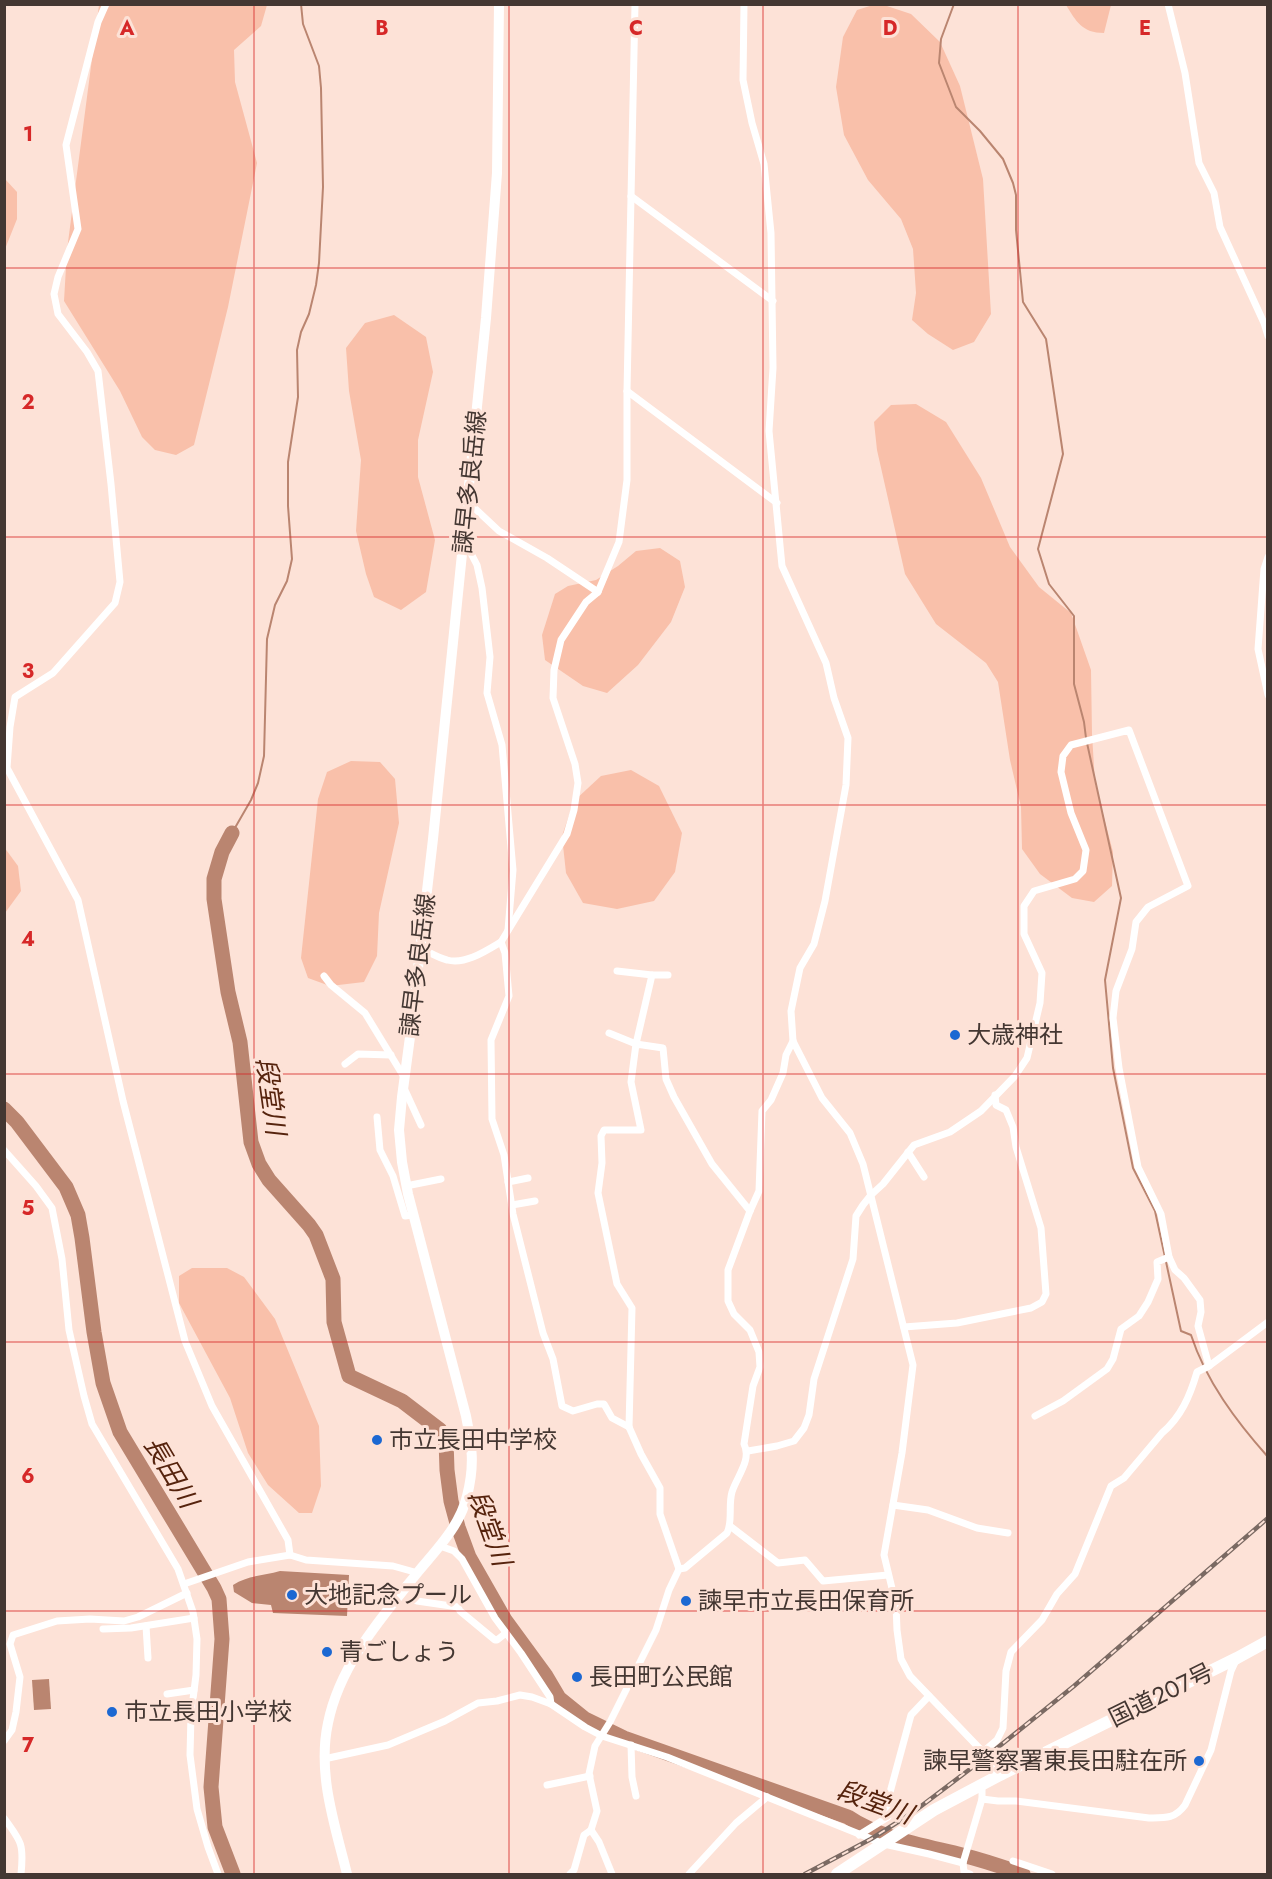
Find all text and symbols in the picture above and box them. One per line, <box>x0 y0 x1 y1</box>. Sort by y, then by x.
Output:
text: A <box>119 14 135 43</box>
text: B <box>375 14 389 43</box>
text: C <box>629 14 643 43</box>
text: D <box>883 14 897 43</box>
text: E <box>1139 14 1151 43</box>
text: 1 <box>23 120 33 149</box>
text: 2 <box>21 388 35 417</box>
street label: 諫早多良岳線 <box>445 409 494 555</box>
text: 3 <box>22 657 34 686</box>
street label: 諫早多良岳線 <box>391 891 444 1039</box>
text: 4 <box>21 925 35 954</box>
place label: 大歳神社 <box>967 1017 1063 1052</box>
marker: 大歳神社 <box>948 1028 962 1042</box>
water label: 段堂川 <box>247 1055 296 1140</box>
text: 5 <box>22 1194 35 1223</box>
place label: 市立長田中学校 <box>389 1422 557 1457</box>
water label: 長田川 <box>135 1429 209 1518</box>
marker: 市立長田中学校 <box>370 1433 384 1447</box>
text: 6 <box>21 1462 35 1491</box>
water label: 段堂川 <box>459 1485 522 1574</box>
place label: 大地記念プール <box>304 1577 472 1612</box>
place label: 諫早市立長田保育所 <box>698 1583 914 1618</box>
marker: 大地記念プール <box>285 1588 299 1602</box>
marker: 諫早市立長田保育所 <box>679 1594 693 1608</box>
place label: 青ごしょう <box>339 1634 459 1669</box>
marker: 青ごしょう <box>320 1645 334 1659</box>
street label: 国道207号 <box>1102 1654 1219 1735</box>
place label: 長田町公民館 <box>589 1659 733 1694</box>
marker: 長田町公民館 <box>570 1670 584 1684</box>
place label: 市立長田小学校 <box>124 1694 292 1729</box>
marker: 市立長田小学校 <box>105 1705 119 1719</box>
text: 7 <box>22 1731 35 1760</box>
place label: 諫早警察署東長田駐在所 <box>923 1743 1187 1778</box>
marker: 諫早警察署東長田駐在所 <box>1192 1754 1206 1768</box>
water label: 段堂川 <box>832 1771 921 1834</box>

